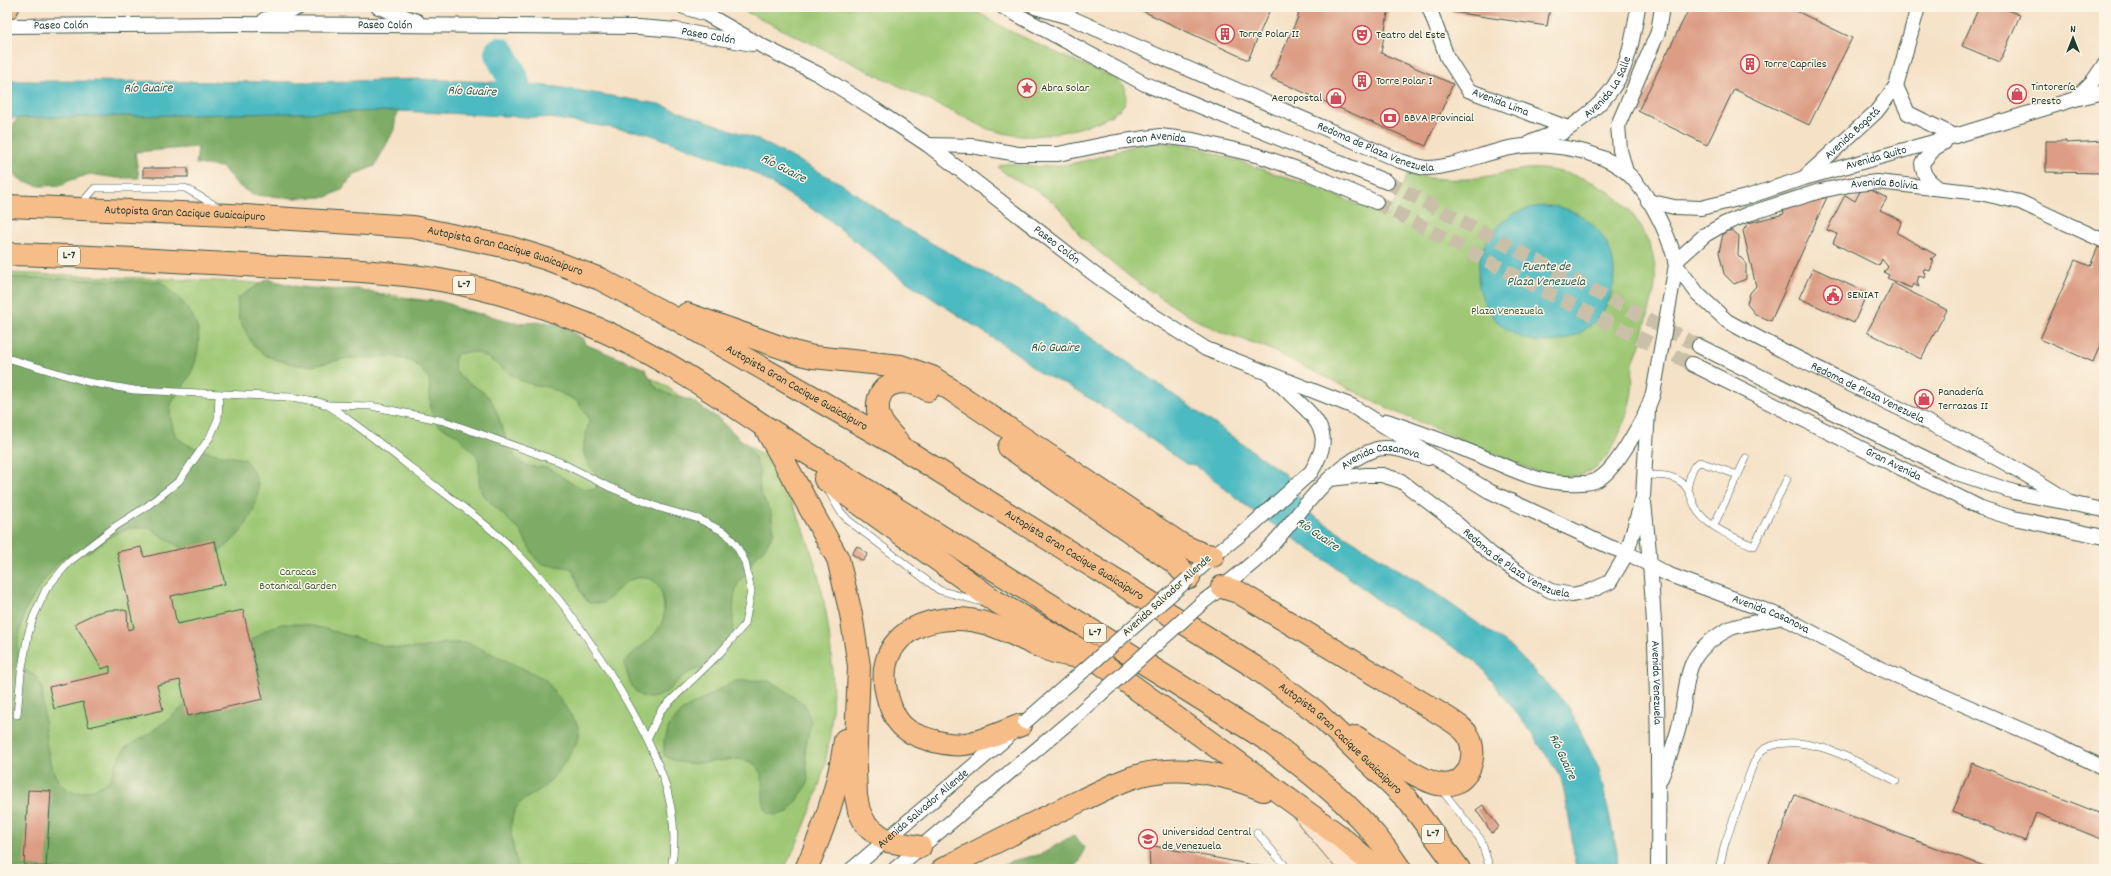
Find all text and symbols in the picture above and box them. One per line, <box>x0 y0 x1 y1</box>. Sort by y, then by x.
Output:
street label: Paseo Colón <box>358 16 413 34</box>
street label: Paseo Colón <box>34 17 89 34</box>
north arrow <box>2053 18 2093 58</box>
text: N <box>2070 22 2076 38</box>
street label: Paseo Colón <box>680 23 737 49</box>
building icon: Torre Polar II <box>1214 23 1236 45</box>
theatre icon: Teatro del Este <box>1351 24 1373 46</box>
place label: Torre Polar II <box>1239 26 1299 43</box>
place label: Teatro del Este <box>1376 27 1445 44</box>
building icon: Torre Capriles <box>1739 53 1761 75</box>
street label: Avenida La Salle <box>1580 54 1636 123</box>
place label: Torre Capriles <box>1764 56 1827 73</box>
building icon: Torre Polar I <box>1351 70 1373 92</box>
place label: Torre Polar I <box>1376 73 1432 90</box>
place icon: Abra Solar <box>1016 77 1038 99</box>
water label: Río Guaire <box>123 79 174 99</box>
place label: Tintorería Presto <box>2031 79 2076 110</box>
place label: Abra Solar <box>1041 80 1090 97</box>
water label: Río Guaire <box>447 82 498 102</box>
shop icon: Tintorería Presto <box>2006 83 2028 105</box>
street label: Avenida Lima <box>1470 84 1532 121</box>
shop icon: Aeropostal <box>1325 87 1347 109</box>
place label: Aeropostal <box>1272 90 1322 107</box>
street label: Avenida Bogotá <box>1821 104 1885 164</box>
bank icon: BBVA Provincial <box>1379 107 1401 129</box>
place label: BBVA Provincial <box>1404 110 1474 127</box>
street label: Redoma de Plaza Venezuela <box>1314 117 1435 177</box>
street label: Gran Avenida <box>1125 127 1187 149</box>
street label: Avenida Quito <box>1844 141 1909 175</box>
water label: Río Guaire <box>757 149 810 189</box>
street label: Avenida Bolivia <box>1850 173 1919 195</box>
street label: Autopista Gran Cacique Guaicaipuro <box>104 201 266 226</box>
street label: Paseo Colón <box>1030 221 1084 269</box>
street label: Autopista Gran Cacique Guaicaipuro <box>426 222 586 280</box>
road number: L-7 <box>58 247 80 265</box>
water label: Fuente de Plaza Venezuela <box>1507 258 1586 292</box>
road number: L-7 <box>453 276 475 294</box>
public building icon: SENIAT <box>1822 284 1844 306</box>
place label: SENIAT <box>1847 287 1879 304</box>
park label: Plaza Venezuela <box>1471 303 1543 320</box>
water label: Río Guaire <box>1031 339 1081 358</box>
street label: Autopista Gran Cacique Guaicaipuro <box>723 341 871 435</box>
street label: Redoma de Plaza Venezuela <box>1808 358 1928 428</box>
place label: Panadería Terrazas II <box>1938 384 1988 415</box>
shop icon: Panadería Terrazas II <box>1913 388 1935 410</box>
street label: Avenida Casanova <box>1338 439 1422 474</box>
street label: Gran Avenida <box>1863 443 1925 486</box>
street label: Autopista Gran Cacique Guaicaipuro <box>1001 505 1147 605</box>
water label: Río Guaire <box>1292 514 1344 557</box>
street label: Redoma de Plaza Venezuela <box>1459 524 1571 603</box>
street label: Avenida Salvador Allende <box>1119 551 1215 641</box>
park label: Caracas Botanical Garden <box>259 564 337 595</box>
street label: Avenida Casanova <box>1730 590 1813 638</box>
road number: L-7 <box>1084 624 1106 642</box>
street label: Avenida Venezuela <box>1646 640 1666 725</box>
street label: Autopista Gran Cacique Guaicaipuro <box>1275 679 1406 798</box>
water label: Río Guaire <box>1543 731 1581 784</box>
street label: Avenida Salvador Allende <box>873 765 972 853</box>
place label: Universidad Central de Venezuela <box>1162 824 1251 855</box>
road number: L-7 <box>1422 825 1444 843</box>
school or university icon: Universidad Central de Venezuela <box>1137 828 1159 850</box>

